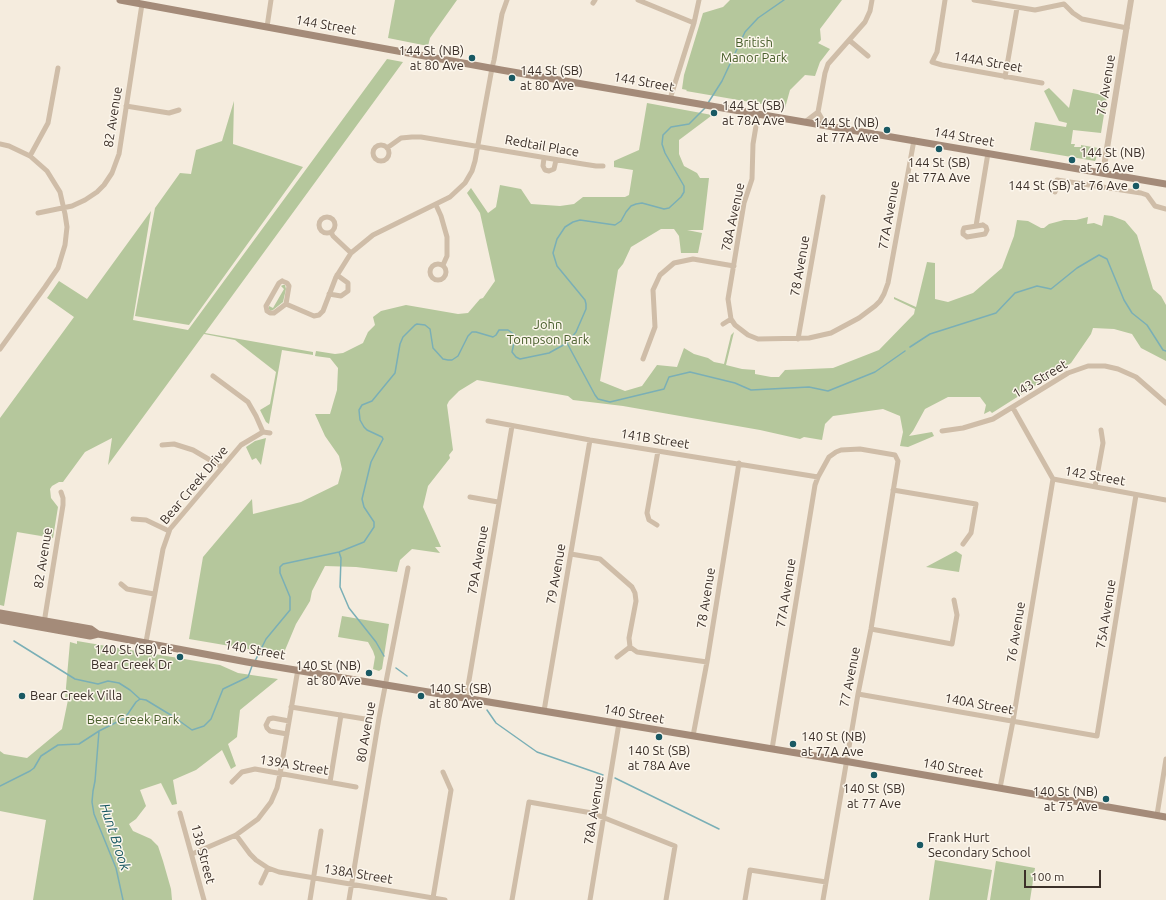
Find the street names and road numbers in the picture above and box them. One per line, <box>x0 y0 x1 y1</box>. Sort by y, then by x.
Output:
street label: 144 Street <box>294 12 358 38</box>
street label: 144A Street <box>952 48 1024 76</box>
street label: 76 Avenue <box>1093 53 1119 117</box>
street label: 144 Street <box>612 69 676 95</box>
street label: 82 Avenue <box>100 85 126 149</box>
street label: 144 Street <box>932 124 996 150</box>
street label: Redtail Place <box>504 132 580 160</box>
street label: 77A Avenue <box>875 179 903 251</box>
street label: 78A Avenue <box>718 181 748 253</box>
street label: 78 Avenue <box>787 234 813 298</box>
street label: 143 Street <box>1010 357 1070 401</box>
street label: 141B Street <box>619 426 691 452</box>
street label: Bear Creek Drive <box>157 443 231 527</box>
street label: 142 Street <box>1063 463 1127 489</box>
street label: 79A Avenue <box>464 524 492 596</box>
street label: 82 Avenue <box>30 526 56 590</box>
street label: 79 Avenue <box>543 542 569 606</box>
street label: 77A Avenue <box>773 557 799 629</box>
street label: 78 Avenue <box>693 566 719 630</box>
street label: 75A Avenue <box>1093 578 1119 650</box>
street label: 76 Avenue <box>1003 600 1029 664</box>
street label: 140 Street <box>223 637 287 663</box>
street label: 77 Avenue <box>836 645 864 709</box>
street label: 140A Street <box>943 690 1015 718</box>
street label: 80 Avenue <box>353 700 379 764</box>
street label: 140 Street <box>602 701 666 727</box>
street label: 139A Street <box>258 752 330 778</box>
street label: 140 Street <box>921 755 985 781</box>
street label: 78A Avenue <box>581 774 607 846</box>
street label: 138 Street <box>188 822 218 886</box>
street label: 138A Street <box>322 861 394 887</box>

